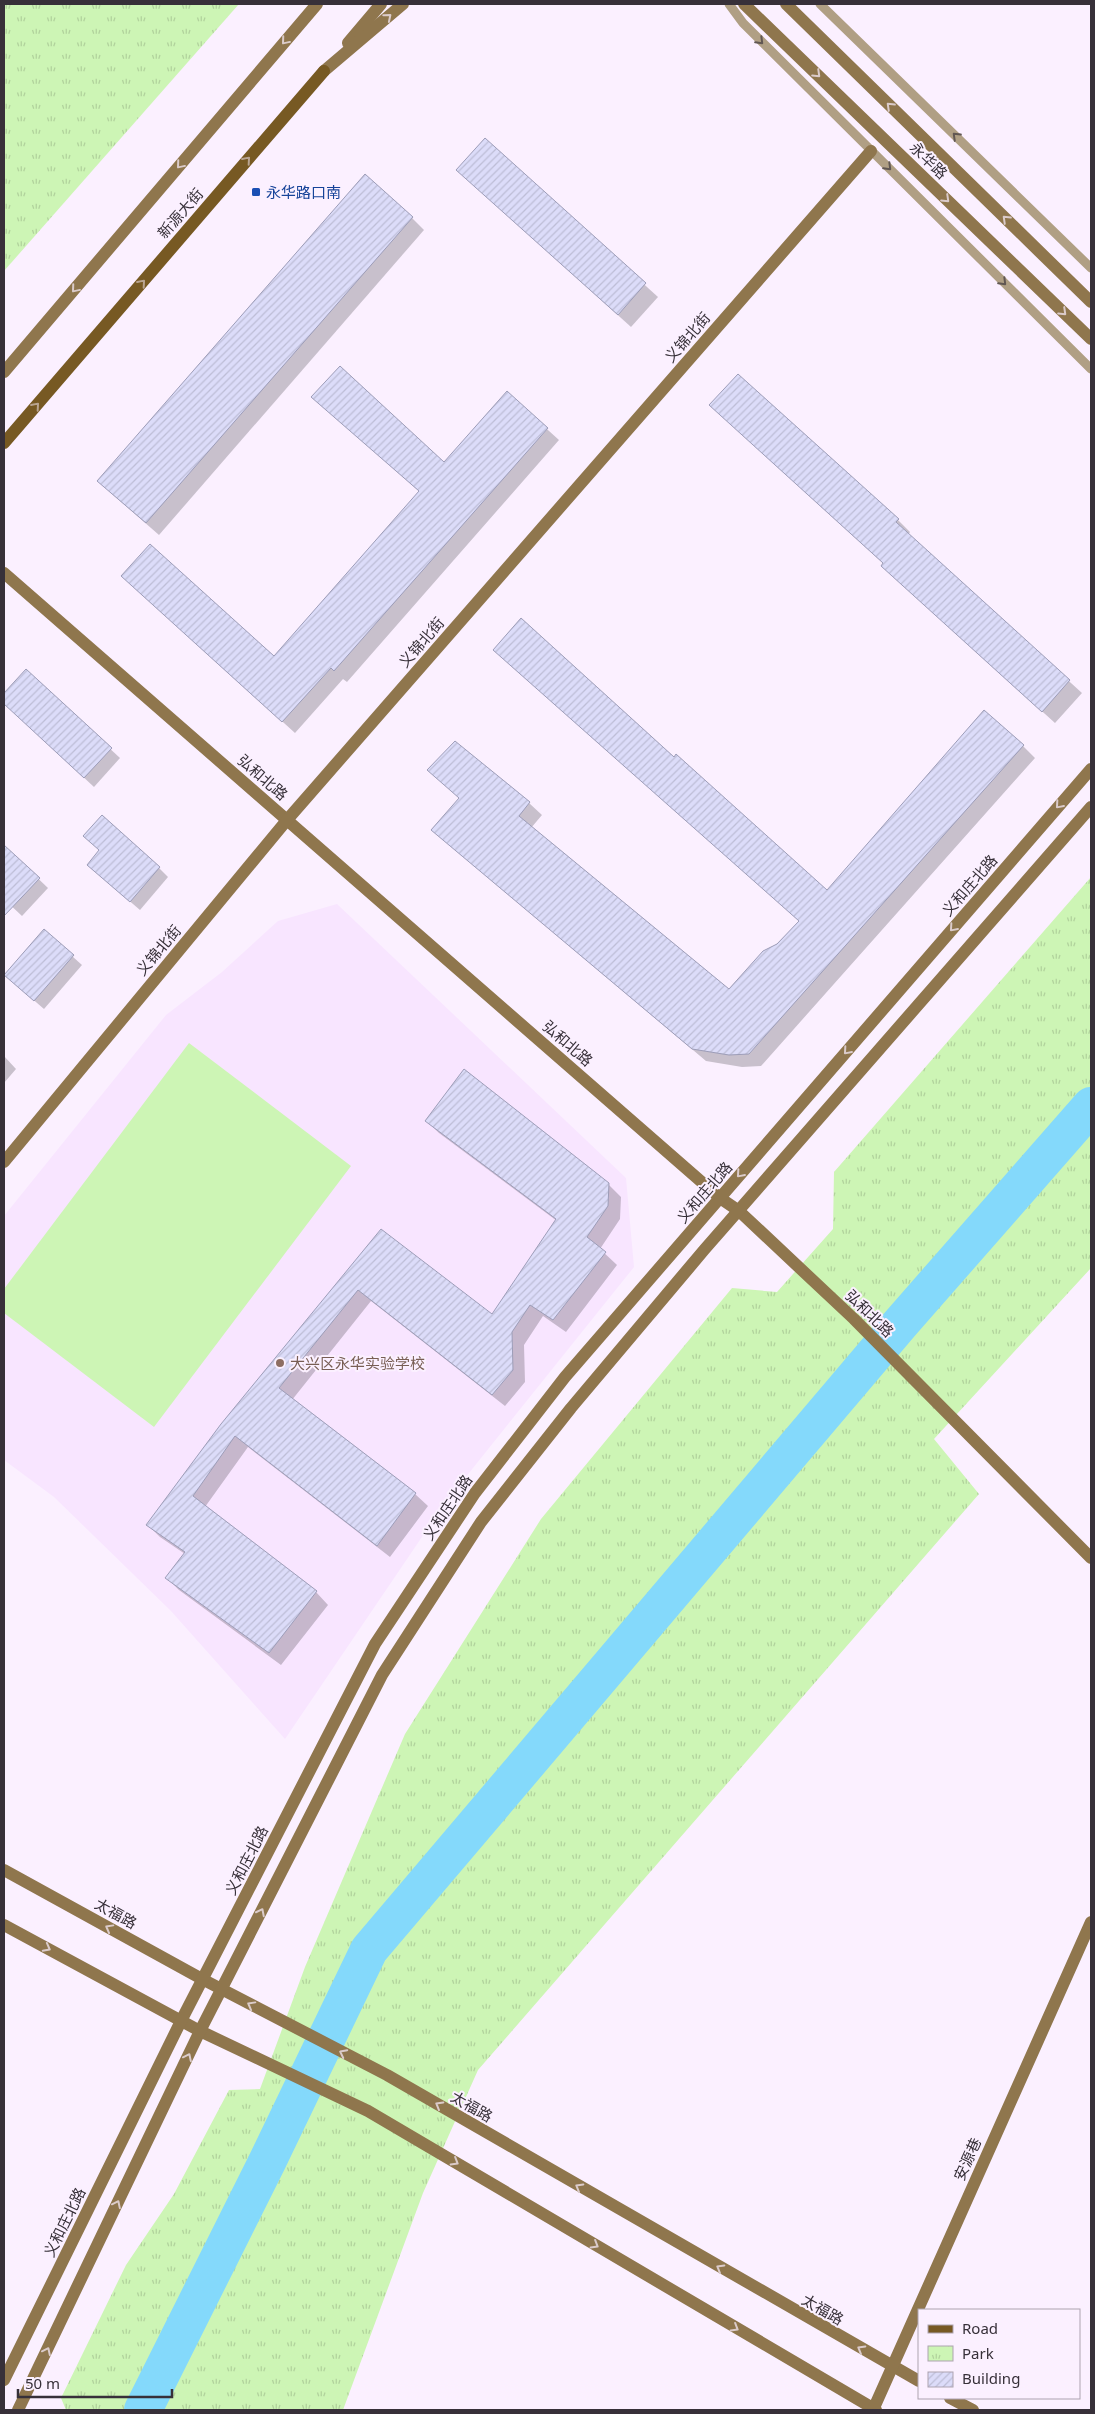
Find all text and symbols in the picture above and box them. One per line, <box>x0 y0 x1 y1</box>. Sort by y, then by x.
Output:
one-way arrow <box>382 15 391 23</box>
one-way arrow <box>283 35 291 44</box>
one-way arrow <box>754 35 763 44</box>
one-way arrow <box>811 68 820 77</box>
one-way arrow <box>887 103 896 112</box>
one-way arrow <box>953 133 962 142</box>
street label: 永华路 <box>906 137 952 183</box>
one-way arrow <box>242 157 250 166</box>
one-way arrow <box>177 159 186 168</box>
one-way arrow <box>882 162 891 171</box>
place label: 永华路口南 <box>266 182 341 202</box>
street label: 新源大街 <box>153 184 207 242</box>
marker: 永华路口南 <box>250 186 262 198</box>
one-way arrow <box>941 193 950 202</box>
one-way arrow <box>1003 216 1012 225</box>
one-way arrow <box>997 276 1006 285</box>
one-way arrow <box>136 280 144 289</box>
one-way arrow <box>72 283 81 292</box>
one-way arrow <box>1057 306 1066 315</box>
street label: 义锦北街 <box>660 308 714 366</box>
one-way arrow <box>30 403 39 412</box>
street label: 义锦北街 <box>394 613 448 671</box>
street label: 弘和北路 <box>234 750 292 804</box>
one-way arrow <box>1056 800 1065 809</box>
street label: 义和庄北路 <box>937 850 1001 920</box>
street label: 义锦北街 <box>131 921 185 979</box>
one-way arrow <box>950 923 959 932</box>
street label: 弘和北路 <box>539 1016 597 1070</box>
one-way arrow <box>843 1046 852 1055</box>
street label: 义和庄北路 <box>672 1157 736 1227</box>
one-way arrow <box>738 1168 746 1177</box>
street label: 弘和北路 <box>841 1285 899 1341</box>
place label: 大兴区永华实验学校 <box>290 1353 425 1373</box>
marker: 大兴区永华实验学校 <box>274 1357 286 1369</box>
street label: 义和庄北路 <box>418 1470 476 1544</box>
street label: 义和庄北路 <box>220 1822 272 1898</box>
street label: 太福路 <box>91 1893 141 1933</box>
one-way arrow <box>255 1909 265 1918</box>
one-way arrow <box>105 1924 114 1934</box>
one-way arrow <box>41 1942 50 1952</box>
one-way arrow <box>248 2001 257 2011</box>
one-way arrow <box>339 2049 348 2059</box>
one-way arrow <box>181 2054 191 2063</box>
street label: 太福路 <box>448 2086 496 2126</box>
one-way arrow <box>435 2102 444 2112</box>
street label: 安源巷 <box>949 2134 985 2184</box>
one-way arrow <box>450 2156 459 2166</box>
one-way arrow <box>576 2183 585 2193</box>
street label: 义和庄北路 <box>39 2184 89 2260</box>
one-way arrow <box>111 2200 122 2209</box>
one-way arrow <box>590 2239 599 2249</box>
one-way arrow <box>717 2264 726 2274</box>
street label: 太福路 <box>799 2289 847 2329</box>
legend <box>918 2309 1080 2399</box>
text: Road <box>962 2318 998 2338</box>
one-way arrow <box>730 2321 739 2331</box>
text: Park <box>962 2343 994 2363</box>
one-way arrow <box>857 2345 866 2355</box>
one-way arrow <box>41 2347 51 2356</box>
scale bar <box>18 2366 171 2398</box>
text: Building <box>962 2368 1020 2388</box>
text: 50 m <box>25 2373 60 2393</box>

